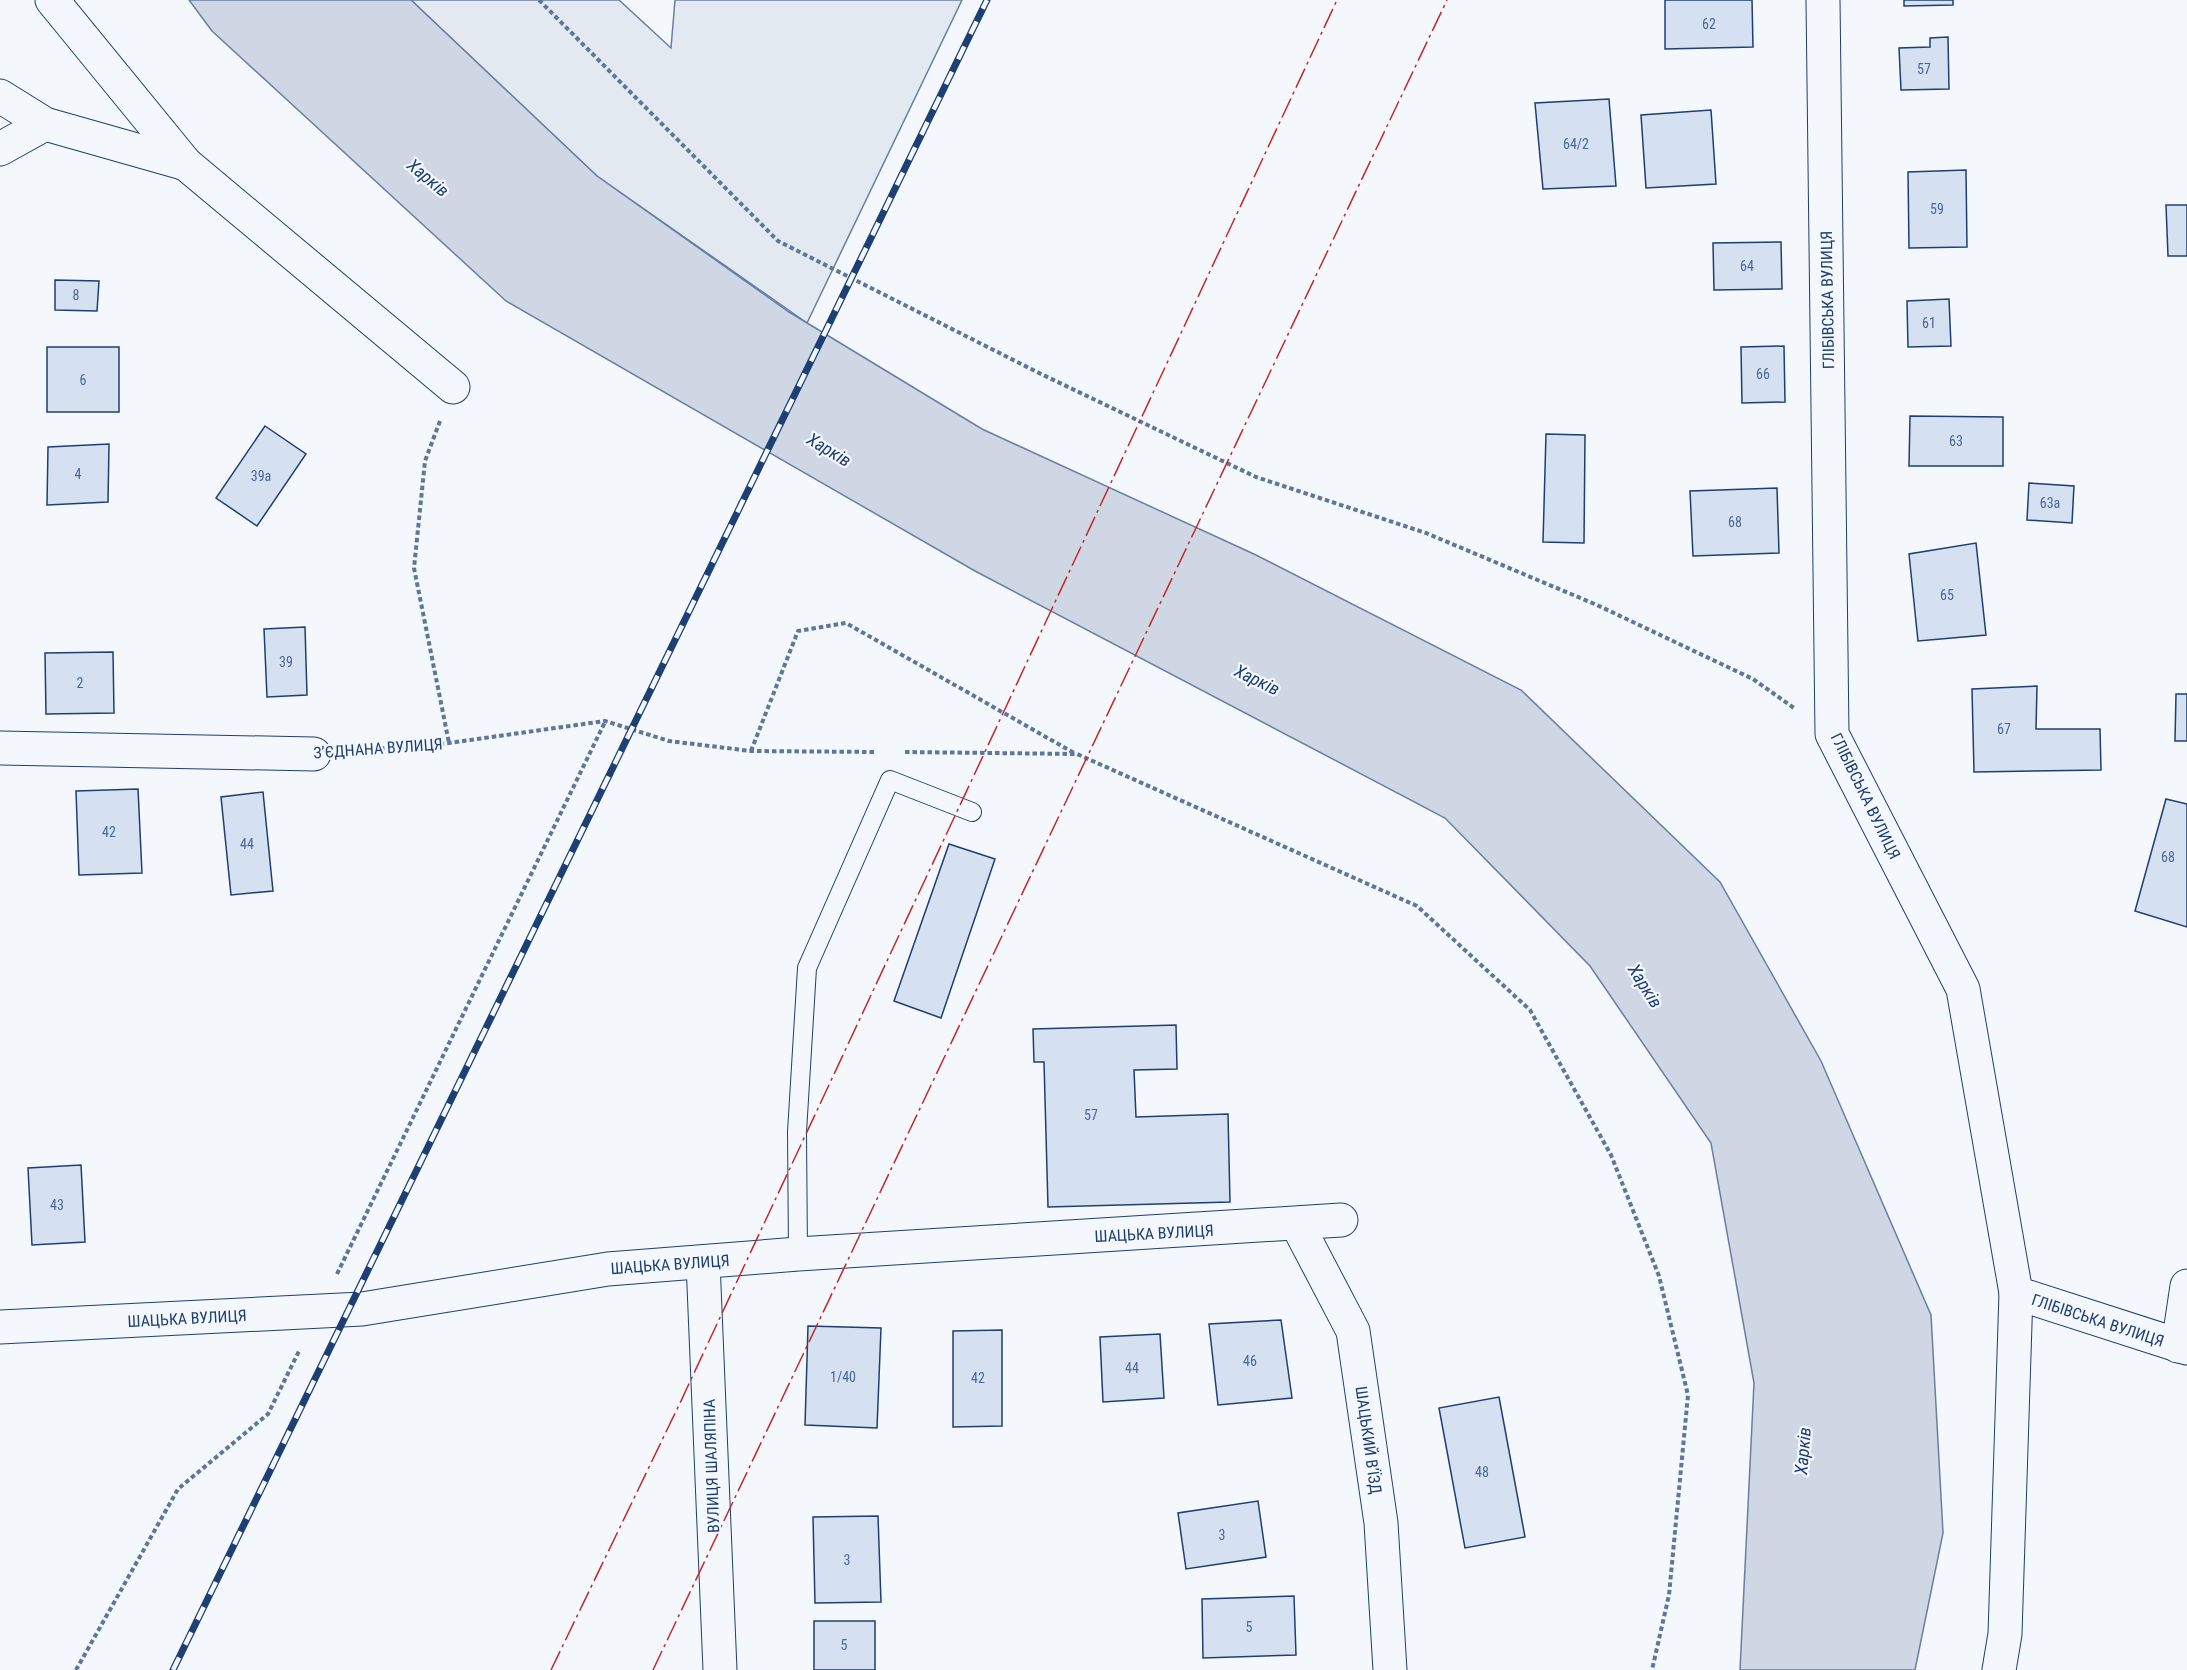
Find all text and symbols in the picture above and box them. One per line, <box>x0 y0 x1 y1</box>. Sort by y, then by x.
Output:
house number: 62 <box>1702 16 1716 32</box>
house number: 57 <box>1917 61 1931 77</box>
house number: 64/2 <box>1563 136 1589 152</box>
water label: Харків <box>402 154 453 201</box>
house number: 59 <box>1930 201 1944 217</box>
street label: ГЛІБІВСЬКА ВУЛИЦЯ <box>1817 231 1838 369</box>
house number: 64 <box>1740 258 1754 274</box>
house number: 8 <box>73 287 80 303</box>
house number: 61 <box>1922 315 1936 331</box>
house number: 66 <box>1756 366 1770 382</box>
house number: 6 <box>80 372 87 388</box>
water label: Харків <box>803 428 855 471</box>
house number: 63 <box>1949 433 1963 449</box>
house number: 4 <box>75 466 82 482</box>
house number: 39а <box>251 468 271 484</box>
house number: 63а <box>2040 495 2060 511</box>
house number: 68 <box>1728 514 1742 530</box>
house number: 65 <box>1940 587 1954 603</box>
house number: 39 <box>279 654 293 670</box>
water label: Харків <box>1230 659 1283 699</box>
house number: 2 <box>77 675 84 691</box>
house number: 67 <box>1997 721 2011 737</box>
street label: ГЛІБІВСЬКА ВУЛИЦЯ <box>1827 730 1904 862</box>
street label: З’ЄДНАНА ВУЛИЦЯ <box>313 735 443 762</box>
house number: 42 <box>102 824 116 840</box>
house number: 44 <box>240 836 254 852</box>
house number: 68 <box>2161 849 2175 865</box>
water label: Харків <box>1623 959 1667 1012</box>
house number: 57 <box>1084 1107 1098 1123</box>
house number: 43 <box>50 1197 64 1213</box>
street label: ШАЦЬКА ВУЛИЦЯ <box>1094 1221 1214 1246</box>
street label: ШАЦЬКА ВУЛИЦЯ <box>610 1251 730 1278</box>
street label: ГЛІБІВСЬКА ВУЛИЦЯ <box>2029 1290 2166 1351</box>
street label: ШАЦЬКА ВУЛИЦЯ <box>127 1306 247 1331</box>
house number: 46 <box>1243 1353 1257 1369</box>
house number: 44 <box>1125 1360 1139 1376</box>
house number: 1/40 <box>830 1369 856 1385</box>
house number: 42 <box>971 1370 985 1386</box>
street label: ШАЦЬКИЙ В’ЇЗД <box>1352 1385 1386 1496</box>
street label: ВУЛИЦЯ ШАЛЯПІНА <box>700 1399 723 1533</box>
water label: Харків <box>1790 1426 1815 1477</box>
house number: 48 <box>1475 1464 1489 1480</box>
house number: 3 <box>1219 1527 1225 1543</box>
house number: 3 <box>844 1552 850 1568</box>
house number: 5 <box>1246 1619 1253 1635</box>
house number: 5 <box>841 1637 848 1653</box>

